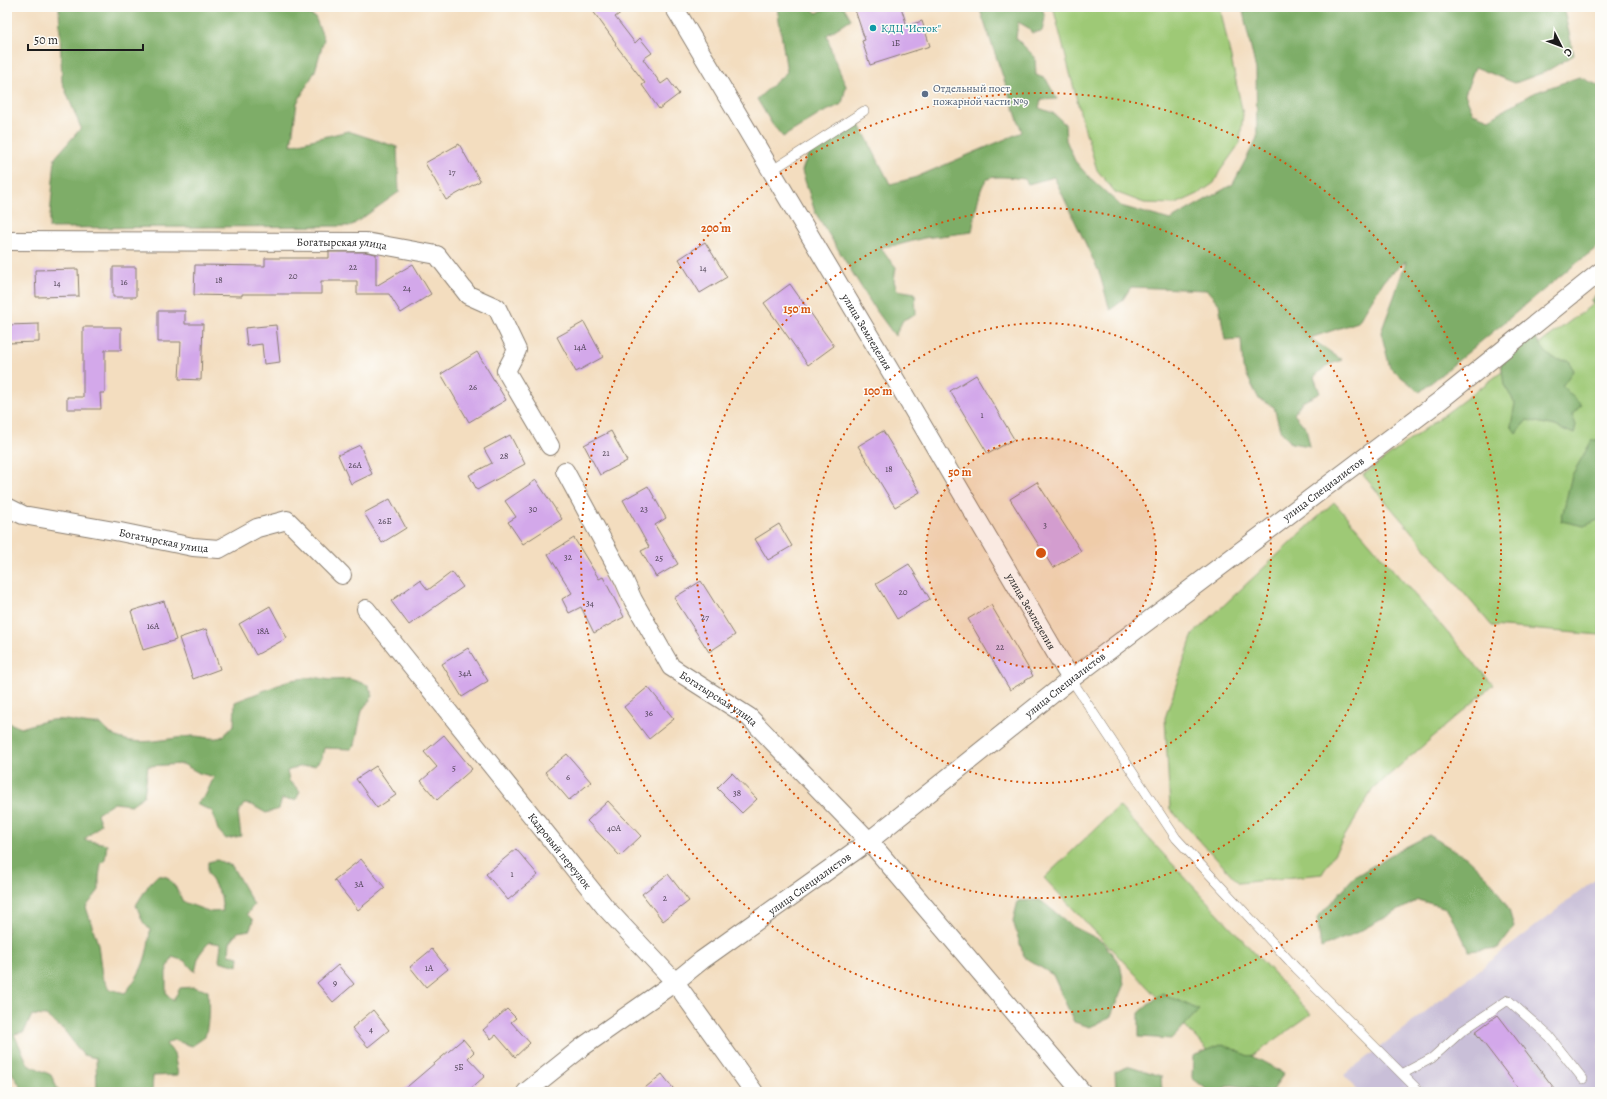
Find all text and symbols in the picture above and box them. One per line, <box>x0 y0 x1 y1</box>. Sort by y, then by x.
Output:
place label: КДЦ "Исток" <box>881 21 941 36</box>
marker: КДЦ "Исток" <box>868 23 878 33</box>
scale bar <box>28 26 143 52</box>
north arrow <box>1541 26 1581 66</box>
text: 50 m <box>34 32 58 48</box>
house number: 1Б <box>892 37 900 49</box>
text: С <box>1560 45 1576 60</box>
place label: Отдельный пост пожарной части №9 <box>933 81 1028 109</box>
marker: Отдельный пост пожарной части №9 <box>920 89 930 99</box>
house number: 17 <box>449 166 456 178</box>
text: 200 m <box>701 220 731 236</box>
street label: Богатырская улица <box>297 234 389 253</box>
house number: 22 <box>349 261 358 273</box>
house number: 14 <box>699 262 707 274</box>
house number: 20 <box>288 270 298 282</box>
house number: 18 <box>215 274 223 286</box>
house number: 16 <box>120 276 128 288</box>
house number: 14 <box>53 277 61 289</box>
house number: 24 <box>403 282 411 294</box>
street label: улица Земледелия <box>838 290 896 373</box>
text: 150 m <box>783 301 811 317</box>
house number: 14А <box>574 341 587 353</box>
house number: 26 <box>469 381 477 393</box>
text: 100 m <box>864 383 892 399</box>
house number: 1 <box>980 409 984 421</box>
house number: 21 <box>602 447 610 459</box>
house number: 28 <box>500 450 508 462</box>
street label: улица Специалистов <box>1279 453 1367 525</box>
house number: 26А <box>348 459 363 471</box>
house number: 18 <box>885 463 893 475</box>
text: 50 m <box>948 464 972 480</box>
house number: 30 <box>529 503 537 515</box>
house number: 23 <box>640 503 648 515</box>
house number: 26Б <box>378 515 392 527</box>
house number: 3 <box>1043 519 1047 531</box>
street label: Богатырская улица <box>118 524 210 556</box>
centre of rings <box>1034 546 1048 560</box>
house number: 32 <box>564 551 573 563</box>
house number: 25 <box>655 552 663 564</box>
street label: улица Земледелия <box>1002 569 1060 652</box>
house number: 20 <box>898 586 908 598</box>
house number: 34 <box>586 597 594 609</box>
house number: 27 <box>701 611 709 623</box>
house number: 16А <box>147 620 160 632</box>
house number: 18А <box>257 625 270 637</box>
house number: 22 <box>996 641 1005 653</box>
street label: улица Специалистов <box>1021 648 1108 721</box>
house number: 34А <box>458 667 472 679</box>
street label: Богатырская улица <box>677 667 762 730</box>
house number: 36 <box>645 707 653 719</box>
house number: 5 <box>452 762 456 774</box>
house number: 6 <box>566 771 570 783</box>
house number: 38 <box>733 787 741 799</box>
street label: Кадровый переулок <box>525 810 595 892</box>
house number: 40А <box>607 822 622 834</box>
street label: улица Специалистов <box>764 849 854 919</box>
house number: 1 <box>510 868 514 880</box>
house number: 3А <box>354 878 364 890</box>
house number: 2 <box>663 892 668 904</box>
house number: 1А <box>425 962 434 974</box>
house number: 9 <box>333 977 337 989</box>
house number: 4 <box>369 1023 373 1035</box>
house number: 5Б <box>454 1061 464 1073</box>

